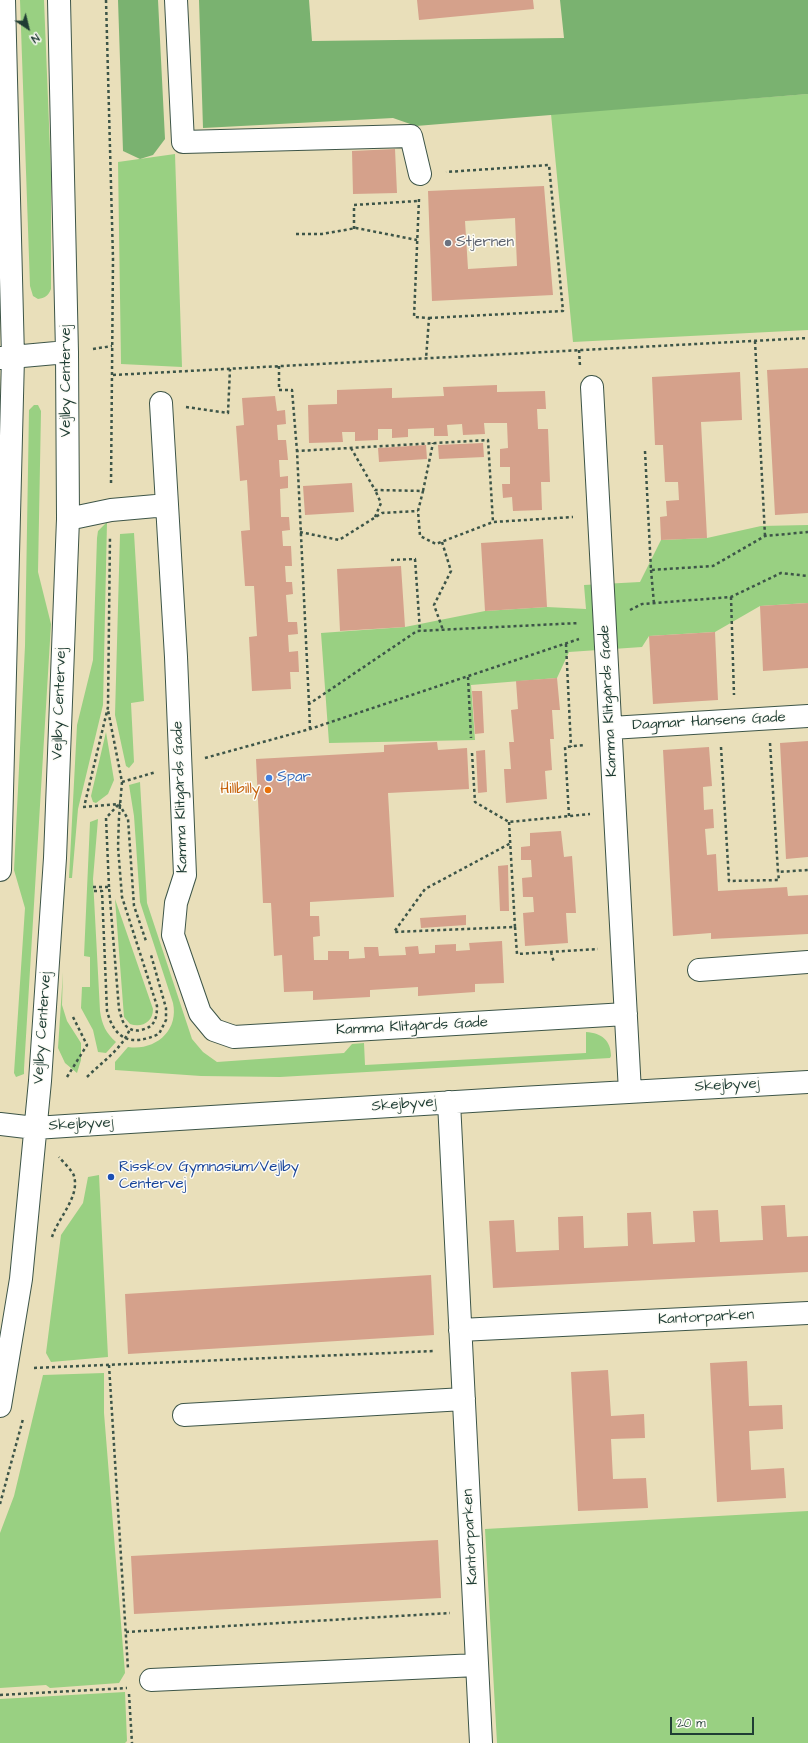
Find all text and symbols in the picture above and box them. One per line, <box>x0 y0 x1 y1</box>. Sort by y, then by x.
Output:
north arrow <box>8 8 48 48</box>
text: N <box>28 30 42 46</box>
place label: Stjernen <box>456 234 514 252</box>
marker: Stjernen <box>443 238 453 248</box>
street label: Vejlby Centervej <box>58 325 76 437</box>
street label: Kamma Klitgårds Gade <box>596 625 622 777</box>
street label: Vejlby Centervej <box>49 647 71 761</box>
street label: Dagmar Hansens Gade <box>632 709 786 735</box>
street label: Kamma Klitgårds Gade <box>169 721 193 873</box>
place label: Spar <box>277 769 311 787</box>
marker: Spar <box>264 773 274 783</box>
place label: Hillbilly <box>220 781 260 799</box>
marker: Hillbilly <box>263 785 273 795</box>
street label: Vejlby Centervej <box>30 971 56 1085</box>
street label: Kamma Klitgårds Gade <box>336 1014 488 1040</box>
street label: Skejbyvej <box>694 1075 760 1097</box>
street label: Skejbyvej <box>371 1094 437 1116</box>
street label: Skejbyvej <box>48 1114 114 1136</box>
place label: Risskov Gymnasium/Vejlby Centervej <box>119 1159 299 1194</box>
marker: Risskov Gymnasium/Vejlby Centervej <box>106 1172 116 1182</box>
street label: Kantorparken <box>658 1306 754 1330</box>
street label: Kantorparken <box>459 1489 483 1585</box>
scale bar <box>672 1709 756 1735</box>
text: 20 m <box>677 1715 706 1732</box>

